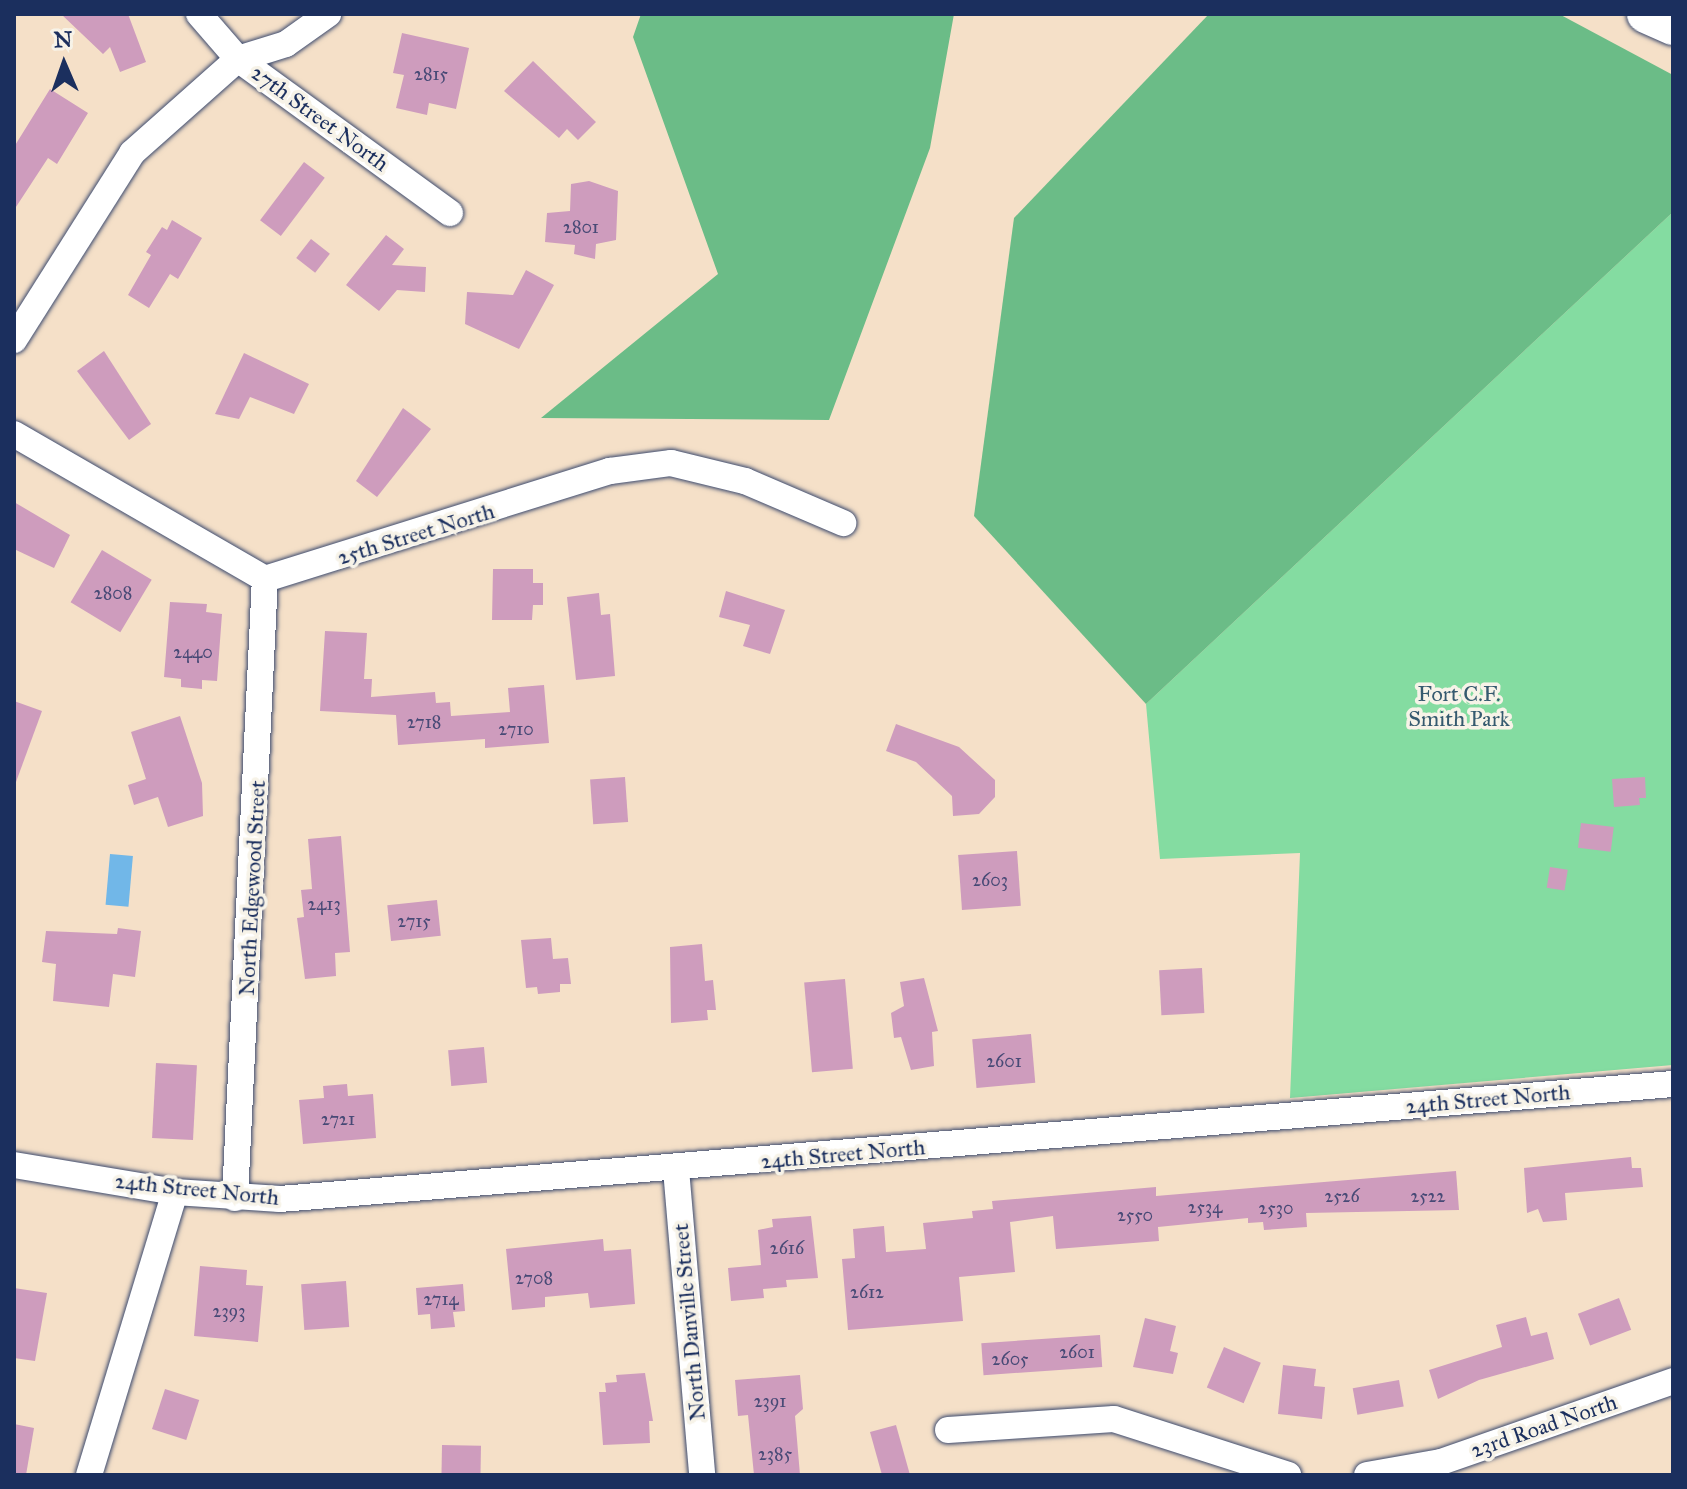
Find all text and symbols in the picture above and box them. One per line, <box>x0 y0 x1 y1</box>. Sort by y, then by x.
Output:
north arrow <box>24 24 104 104</box>
text: N <box>53 26 73 53</box>
street label: 27th Street North <box>246 59 394 177</box>
house number: 2815 <box>414 63 448 85</box>
house number: 2801 <box>563 216 599 238</box>
street label: 25th Street North <box>334 498 498 570</box>
house number: 2808 <box>94 582 132 604</box>
house number: 2440 <box>173 641 213 663</box>
park label: Fort C.F. Smith Park <box>1408 680 1510 732</box>
house number: 2718 <box>407 711 441 733</box>
house number: 2710 <box>498 718 534 740</box>
street label: North Edgewood Street <box>233 780 271 996</box>
house number: 2603 <box>972 869 1008 891</box>
house number: 2413 <box>307 893 341 915</box>
house number: 2715 <box>397 910 431 932</box>
house number: 2601 <box>986 1050 1022 1072</box>
street label: 24th Street North <box>1405 1079 1571 1119</box>
house number: 2721 <box>321 1108 355 1130</box>
street label: 24th Street North <box>760 1134 926 1174</box>
street label: 24th Street North <box>114 1167 280 1211</box>
house number: 2526 <box>1324 1185 1360 1207</box>
house number: 2522 <box>1411 1185 1445 1207</box>
house number: 2534 <box>1188 1196 1222 1218</box>
house number: 2530 <box>1259 1197 1293 1219</box>
house number: 2550 <box>1117 1204 1153 1226</box>
street label: North Danville Street <box>667 1222 711 1422</box>
house number: 2616 <box>770 1237 804 1259</box>
house number: 2708 <box>515 1267 553 1289</box>
house number: 2612 <box>850 1281 884 1303</box>
house number: 2714 <box>423 1288 459 1310</box>
house number: 2393 <box>213 1300 245 1322</box>
house number: 2601 <box>1059 1341 1095 1363</box>
house number: 2605 <box>992 1348 1028 1370</box>
street label: 23rd Road North <box>1467 1389 1621 1463</box>
house number: 2391 <box>754 1390 786 1412</box>
house number: 2385 <box>758 1443 792 1465</box>

